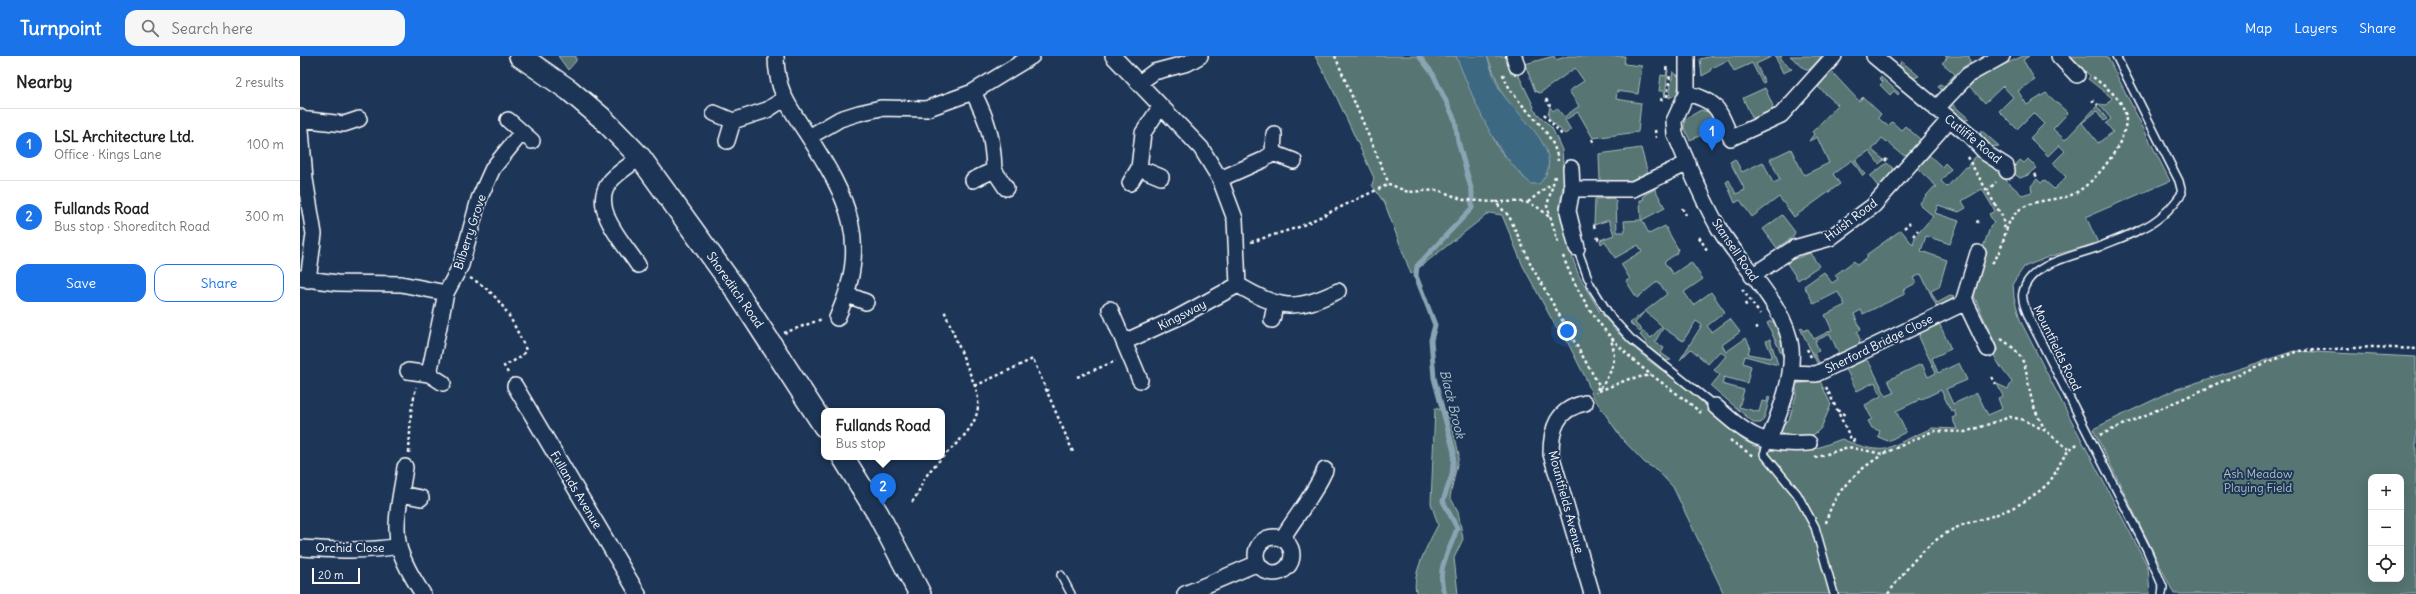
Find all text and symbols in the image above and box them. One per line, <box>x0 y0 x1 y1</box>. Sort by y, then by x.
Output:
search box <box>125 10 405 46</box>
text: Turnpoint <box>20 16 101 40</box>
icon: search <box>139 17 161 39</box>
text: Search here <box>171 19 253 38</box>
text: Map <box>2245 19 2272 37</box>
text: Layers <box>2294 19 2337 37</box>
text: Share <box>2359 19 2396 37</box>
text: Nearby <box>16 71 72 93</box>
text: 2 results <box>235 74 284 91</box>
street label: Cutliffe Road <box>1942 111 2005 166</box>
pin: 1 <box>1699 118 1725 151</box>
text: LSL Architecture Ltd. <box>54 127 194 146</box>
text: 1 <box>26 136 32 153</box>
text: 100 m <box>247 136 284 153</box>
text: Office · Kings Lane <box>54 146 162 163</box>
street label: Bilberry Grove <box>450 192 489 271</box>
street label: Huish Road <box>1822 195 1880 244</box>
text: Fullands Road <box>54 199 149 218</box>
text: 2 <box>25 208 33 225</box>
text: 300 m <box>245 208 284 225</box>
street label: Stansell Road <box>1709 215 1762 284</box>
text: Bus stop · Shoreditch Road <box>54 218 210 235</box>
street label: Shoreditch Road <box>704 249 767 331</box>
button: Save <box>16 264 146 302</box>
button: Share <box>154 264 284 302</box>
street label: Kingsway <box>1155 296 1208 333</box>
street label: Mountfields Road <box>2030 302 2085 393</box>
street label: Sherford Bridge Close <box>1822 311 1935 376</box>
your location <box>1557 321 1577 341</box>
water label: Black Brook <box>1436 368 1470 441</box>
popup <box>821 408 945 460</box>
text: Fullands Road <box>835 416 931 435</box>
text: Bus stop <box>835 435 886 452</box>
street label: Fullands Avenue <box>547 448 606 531</box>
street label: Mountfields Avenue <box>1546 449 1587 555</box>
park label: Ash Meadow Playing Field <box>2223 466 2293 495</box>
pin: 2 <box>870 473 896 506</box>
map controls <box>2368 474 2404 582</box>
button: + <box>2368 474 2404 510</box>
button: − <box>2368 510 2404 546</box>
street label: Orchid Close <box>316 540 384 555</box>
button: locate <box>2368 546 2404 582</box>
scale bar <box>312 566 360 585</box>
text: 20 m <box>318 568 344 582</box>

